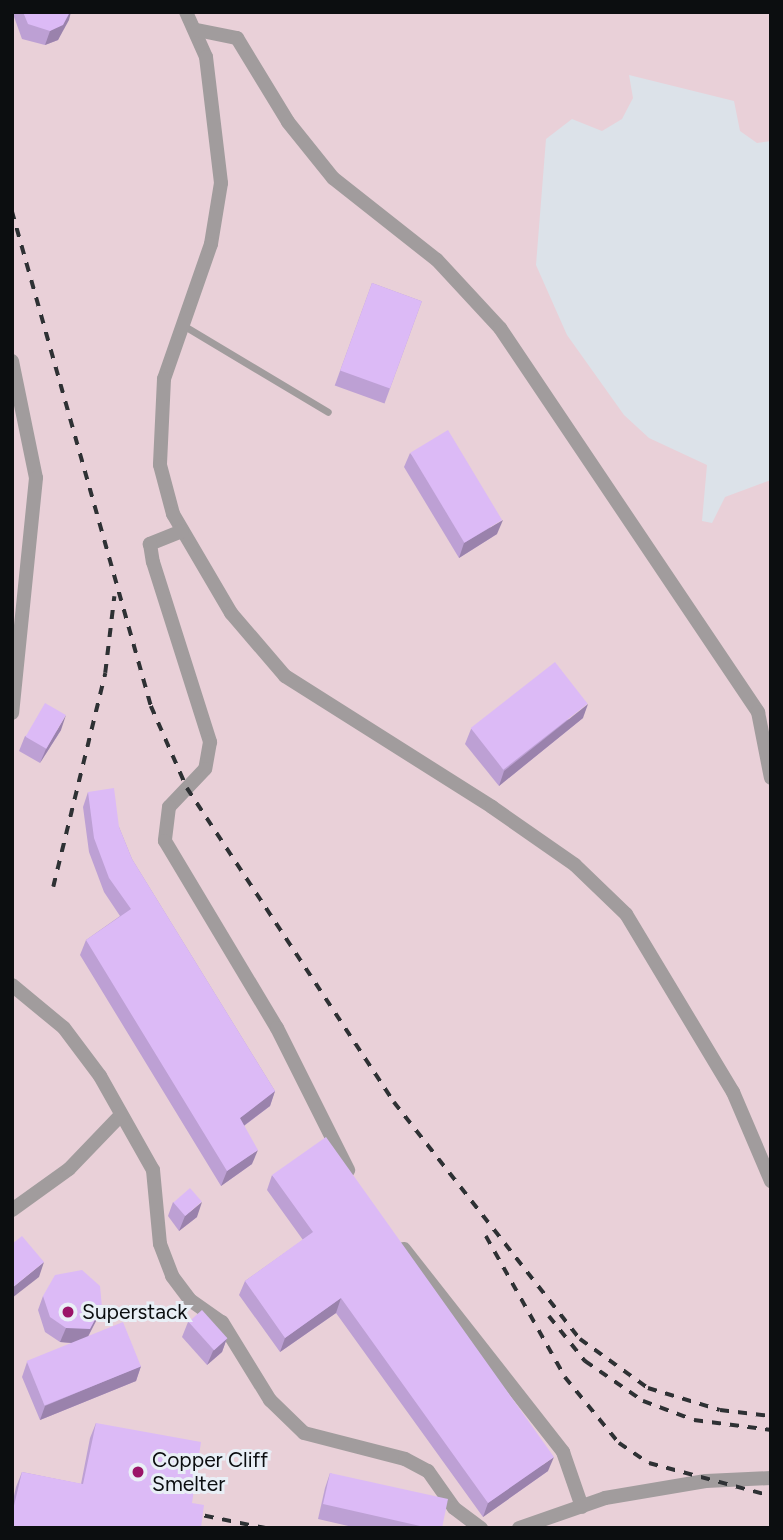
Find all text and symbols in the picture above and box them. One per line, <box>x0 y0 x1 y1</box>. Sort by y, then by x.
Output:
place label: Superstack <box>82 1299 188 1325</box>
marker: Superstack <box>60 1304 76 1320</box>
place label: Copper Cliff Smelter <box>152 1447 268 1497</box>
marker: Copper Cliff Smelter <box>130 1464 146 1480</box>

